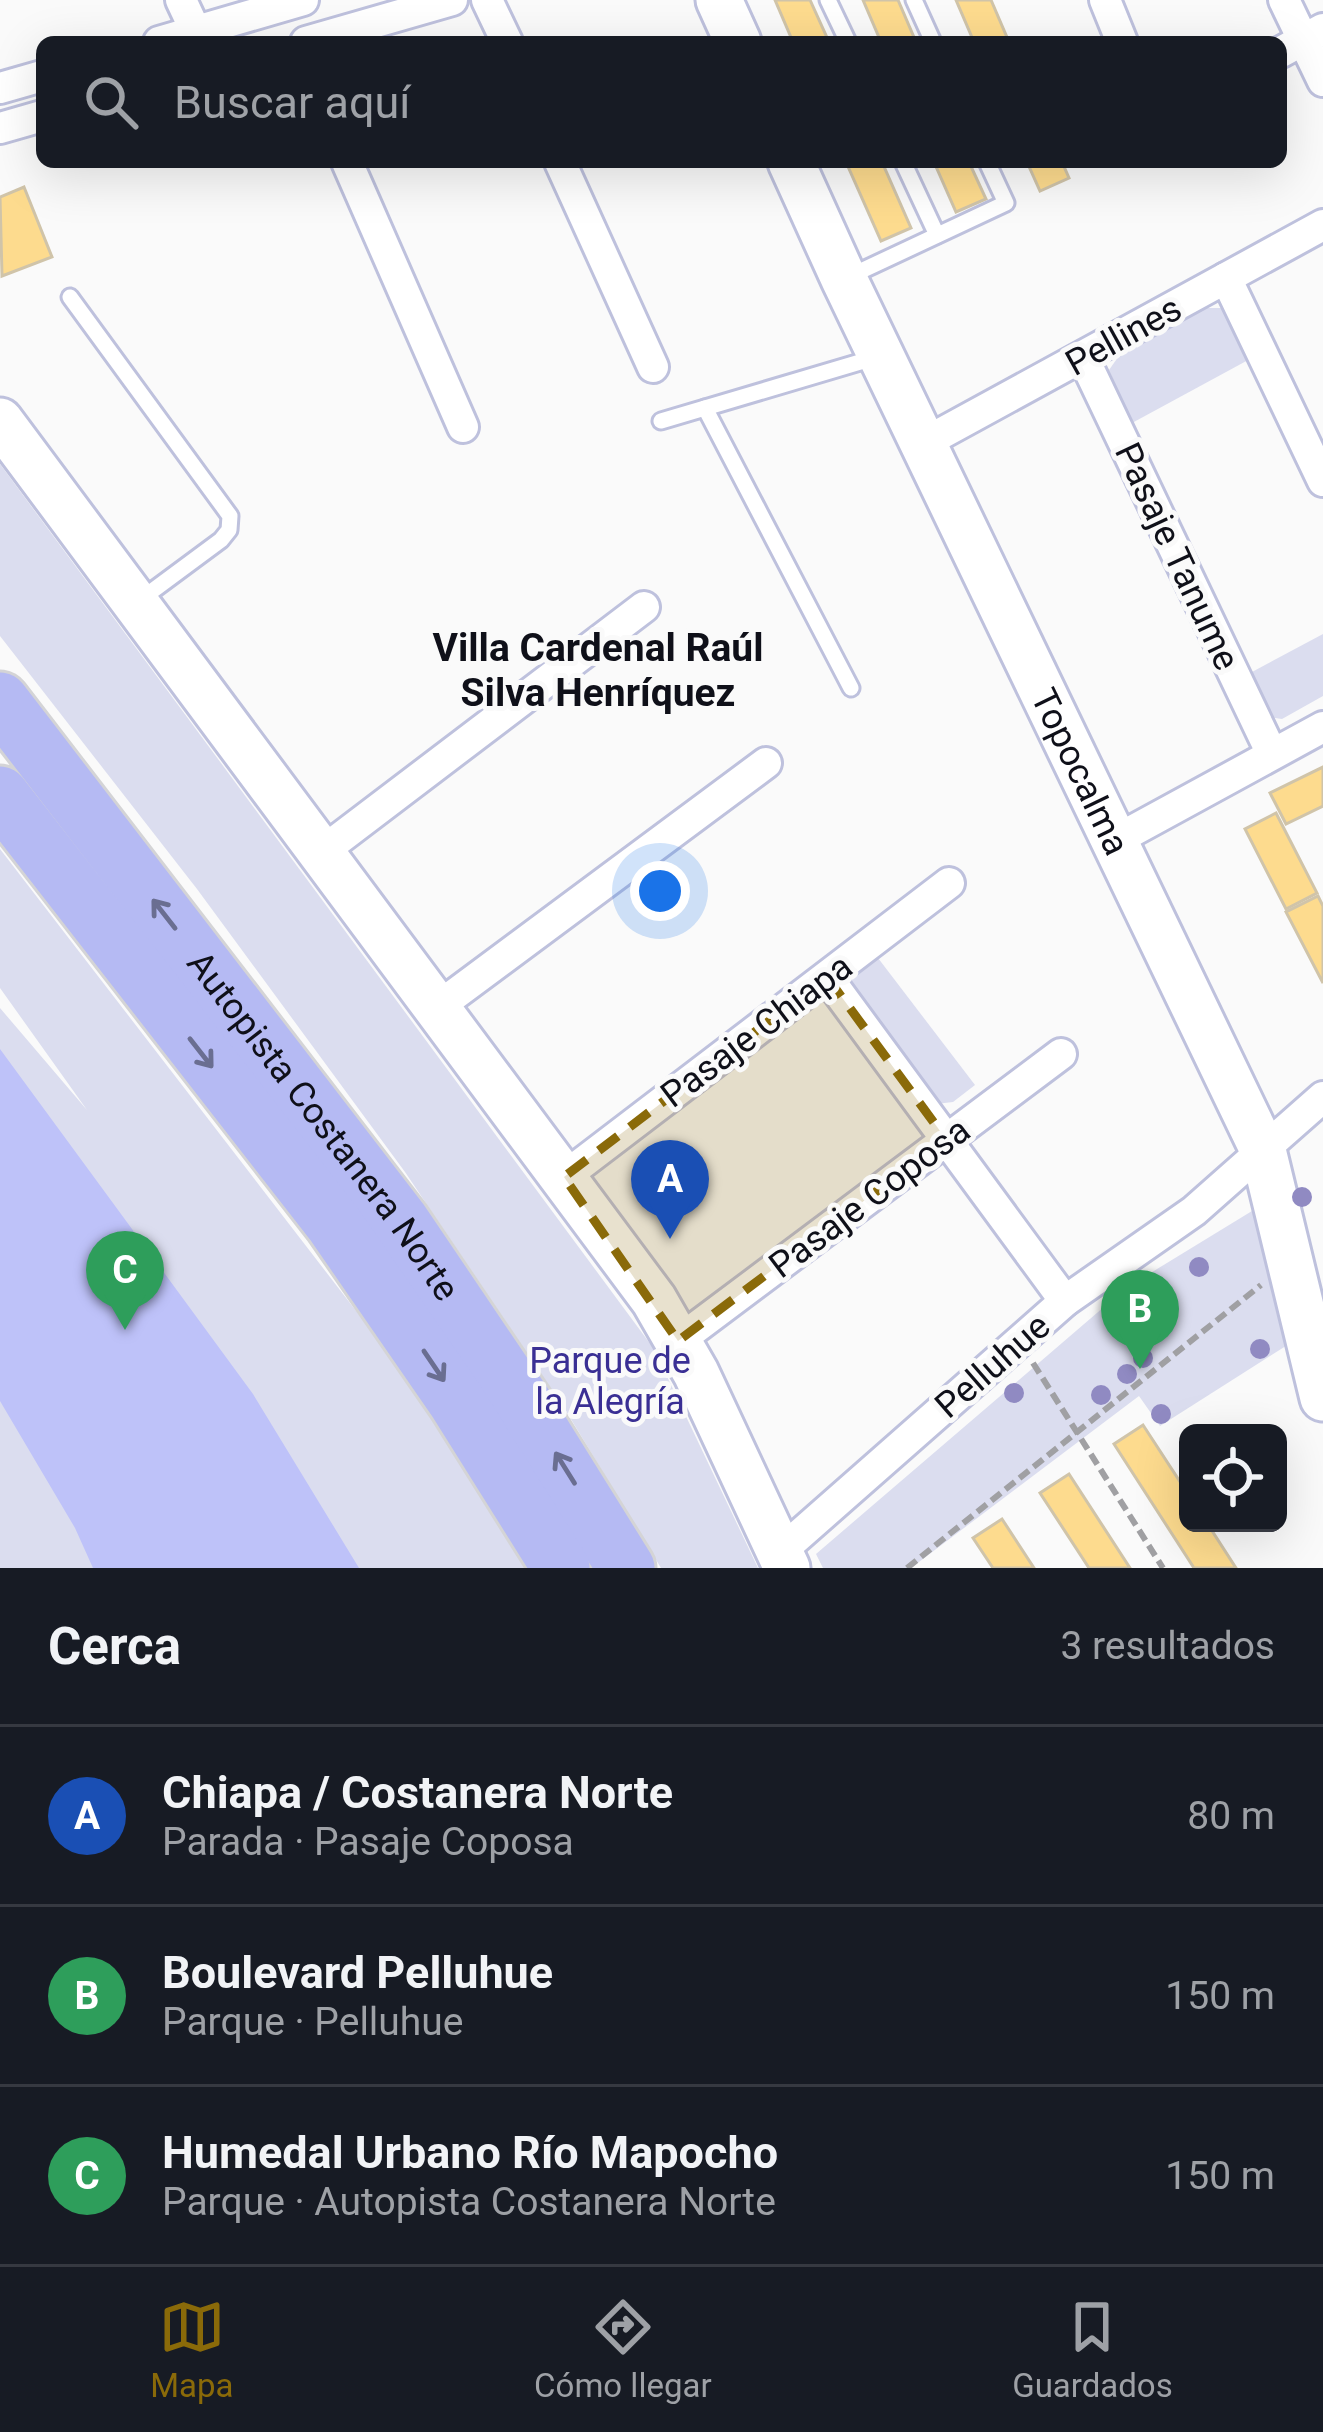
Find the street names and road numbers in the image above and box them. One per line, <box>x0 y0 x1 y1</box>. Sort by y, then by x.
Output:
street label: Pellines <box>1058 287 1189 385</box>
street label: Pasaje Tanume <box>1106 436 1248 677</box>
street label: Topocalma <box>1022 682 1138 862</box>
street label: Autopista Costanera Norte <box>178 943 468 1309</box>
street label: Pasaje Chiapa <box>653 945 860 1116</box>
street label: Pasaje Coposa <box>761 1109 978 1287</box>
street label: Pelluhue <box>927 1305 1058 1427</box>

